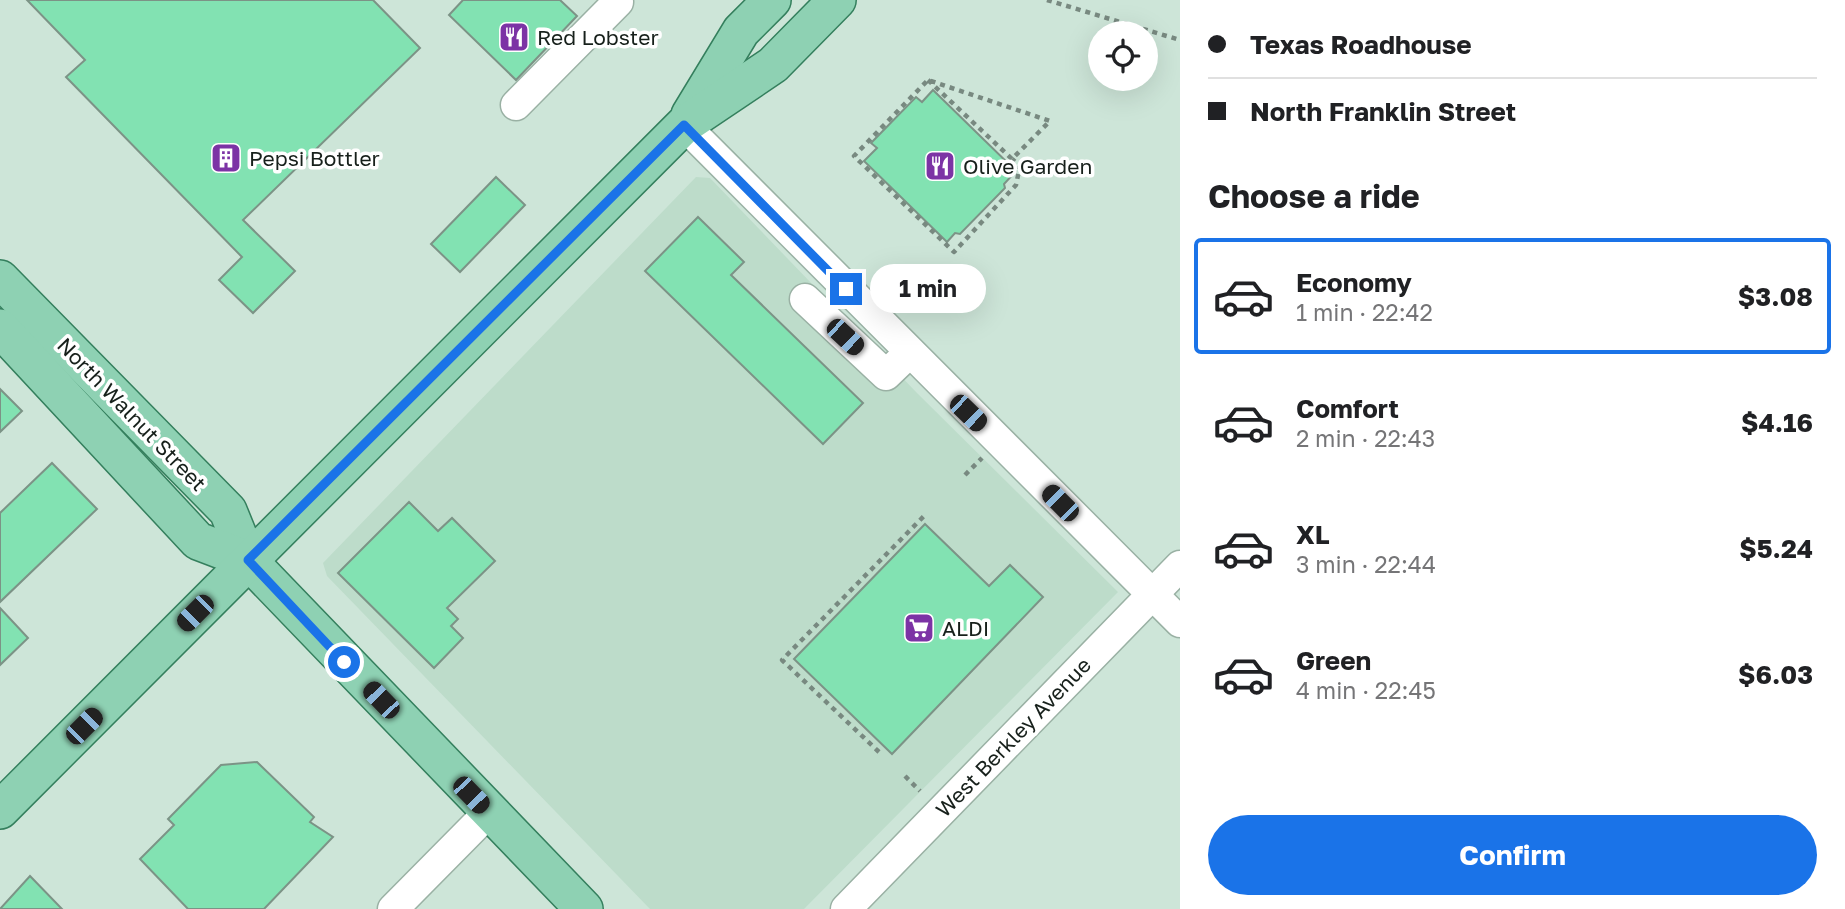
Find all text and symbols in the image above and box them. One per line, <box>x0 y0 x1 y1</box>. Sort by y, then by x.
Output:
restaurant icon: Red Lobster <box>497 20 531 54</box>
map controls <box>1088 21 1158 91</box>
button: locate <box>1088 21 1158 91</box>
place label: Red Lobster <box>537 24 659 50</box>
text: Texas Roadhouse <box>1250 29 1472 60</box>
text: North Franklin Street <box>1250 96 1516 127</box>
building icon: Pepsi Bottler <box>209 141 243 175</box>
place label: Pepsi Bottler <box>249 145 380 171</box>
restaurant icon: Olive Garden <box>923 149 957 183</box>
place label: Olive Garden <box>963 153 1092 179</box>
text: Choose a ride <box>1208 177 1420 215</box>
callout: 1 min <box>870 264 986 314</box>
icon: car <box>1212 265 1275 328</box>
text: Economy <box>1296 267 1412 298</box>
route end <box>830 273 862 305</box>
text: 1 min <box>899 274 957 302</box>
text: $3.08 <box>1738 281 1813 312</box>
text: 1 min · 22:42 <box>1296 298 1433 326</box>
car <box>823 315 868 359</box>
street label: North Walnut Street <box>52 332 212 496</box>
car <box>946 391 991 435</box>
icon: car <box>1212 391 1275 454</box>
text: Comfort <box>1296 393 1399 424</box>
text: $4.16 <box>1741 407 1813 438</box>
text: 2 min · 22:43 <box>1296 424 1435 452</box>
car <box>1038 481 1083 525</box>
icon: car <box>1212 517 1275 580</box>
text: XL <box>1296 519 1330 550</box>
text: $5.24 <box>1739 533 1813 564</box>
text: 3 min · 22:44 <box>1296 550 1436 578</box>
car <box>173 591 218 635</box>
supermarket icon: ALDI <box>902 611 936 645</box>
place label: ALDI <box>942 615 989 641</box>
icon: car <box>1212 643 1275 706</box>
text: Green <box>1296 645 1371 676</box>
route start <box>328 646 360 678</box>
street label: West Berkley Avenue <box>930 652 1096 822</box>
text: $6.03 <box>1738 659 1813 690</box>
text: 4 min · 22:45 <box>1296 676 1436 704</box>
car <box>359 678 404 722</box>
car <box>62 704 107 748</box>
car <box>449 773 494 817</box>
button: Confirm <box>1208 815 1817 895</box>

